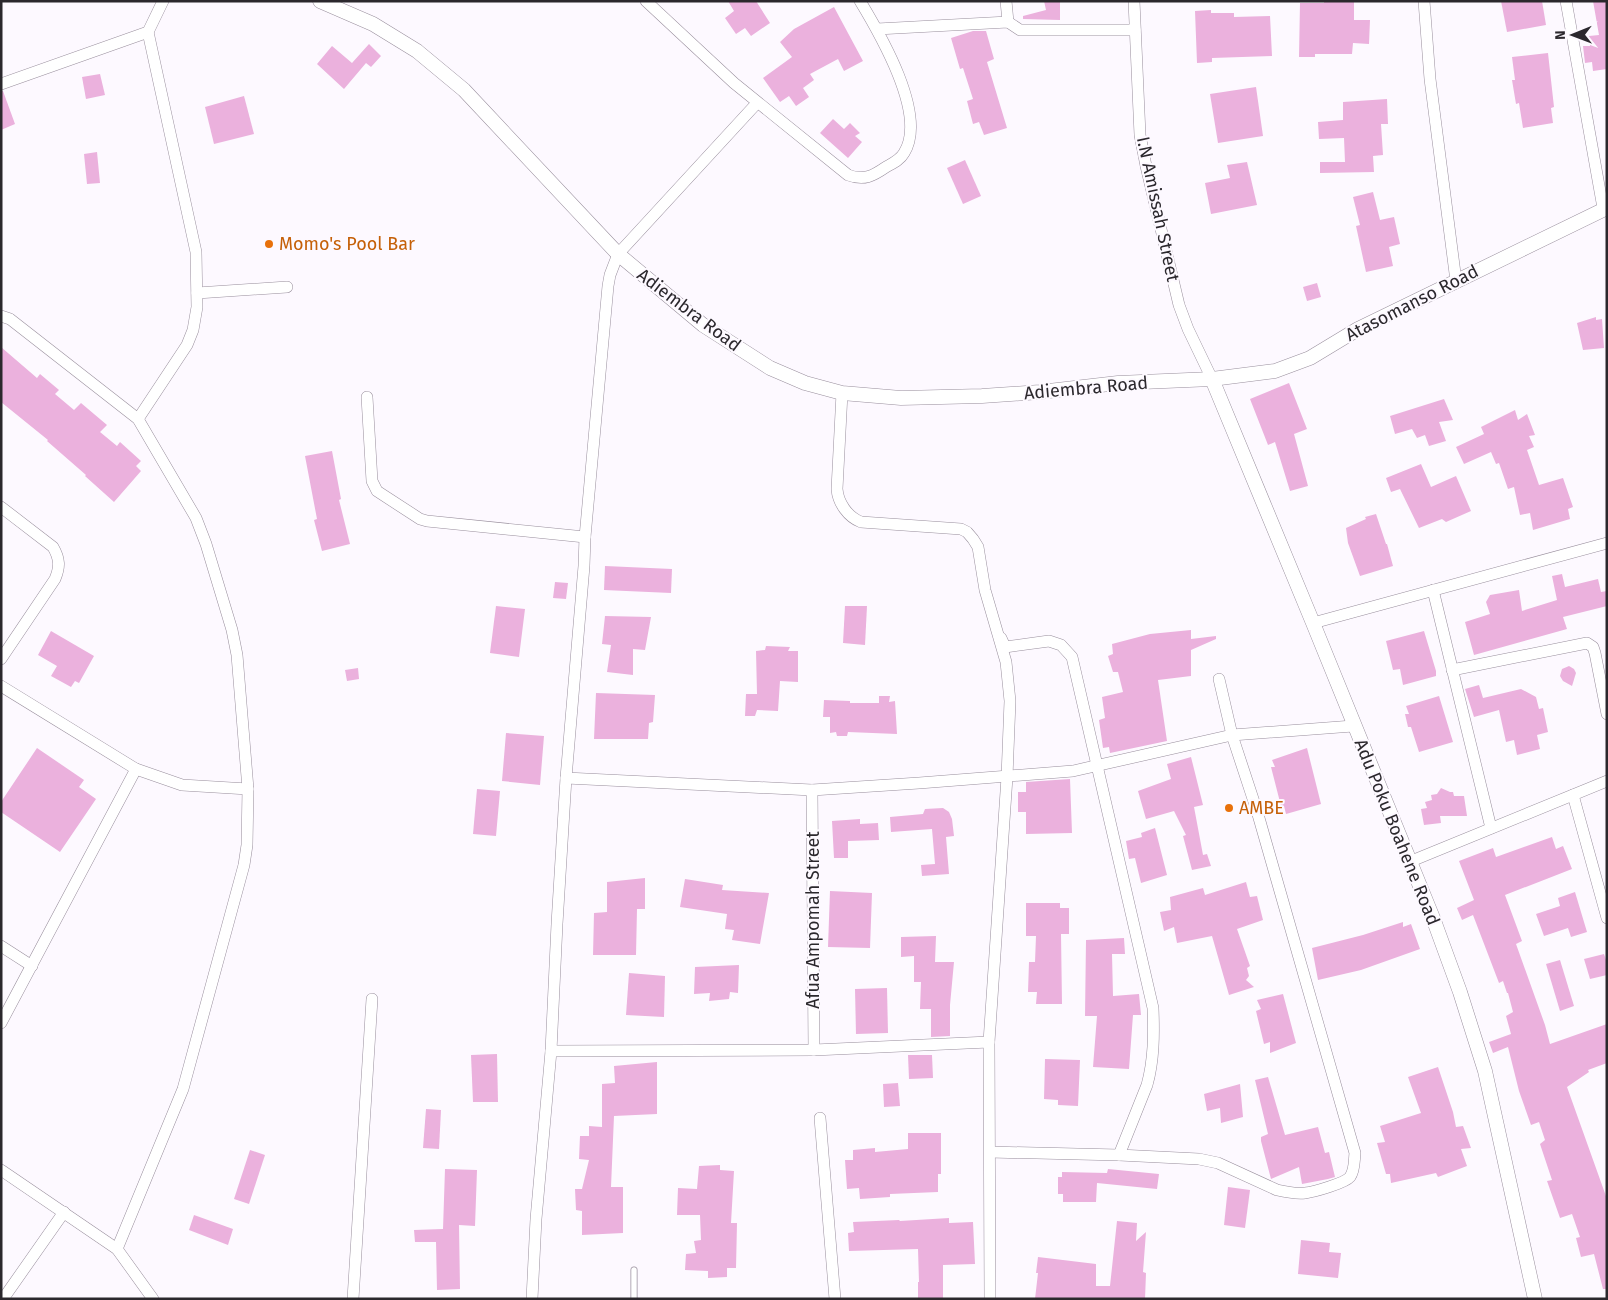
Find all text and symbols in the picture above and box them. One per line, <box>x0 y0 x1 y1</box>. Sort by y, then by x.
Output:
north arrow <box>1548 10 1598 60</box>
text: N <box>1552 30 1569 40</box>
street label: I.N Amissah Street <box>1132 134 1184 284</box>
place label: Momo's Pool Bar <box>279 233 415 255</box>
marker: Momo's Pool Bar <box>263 238 275 250</box>
street label: Atasomanso Road <box>1342 260 1482 346</box>
street label: Adiembra Road <box>633 264 745 356</box>
street label: Adiembra Road <box>1023 372 1149 404</box>
street label: Adu Poku Boahene Road <box>1349 736 1445 928</box>
place label: AMBE <box>1239 797 1284 819</box>
marker: AMBE <box>1223 802 1235 814</box>
street label: Afua Ampomah Street <box>802 831 824 1009</box>

